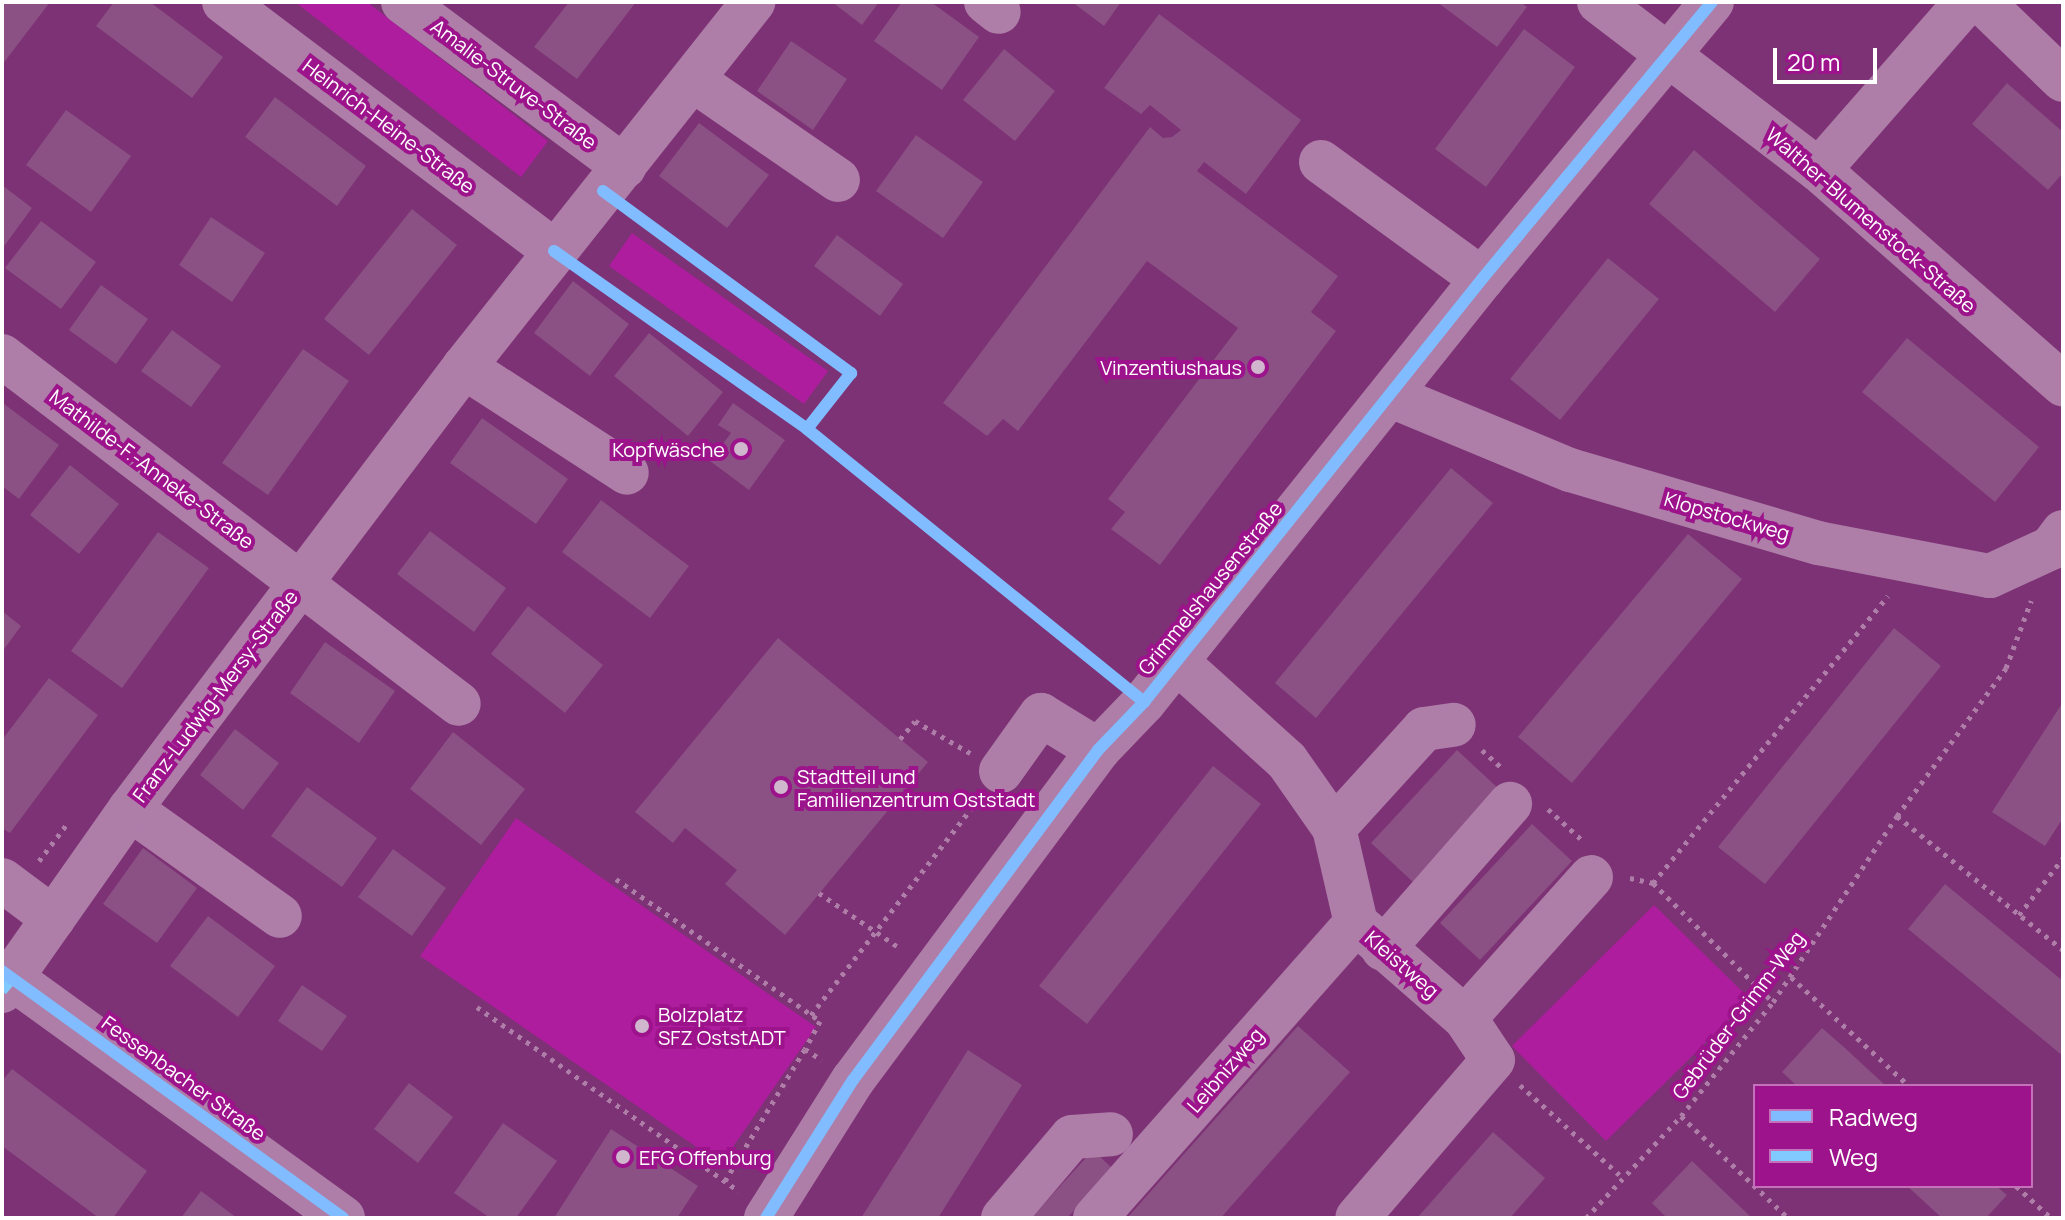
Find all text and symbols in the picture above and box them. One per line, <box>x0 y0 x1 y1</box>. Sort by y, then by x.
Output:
street label: Amalie-Struve-Straße <box>426 14 602 154</box>
scale bar <box>1777 32 1881 82</box>
text: 20 m <box>1787 45 1840 78</box>
street label: Heinrich-Heine-Straße <box>298 54 480 198</box>
street label: Walther-Blumenstock-Straße <box>1761 122 1981 318</box>
place label: Vinzentiushaus <box>1100 355 1242 379</box>
marker: Vinzentiushaus <box>1249 358 1267 376</box>
street label: Mathilde-F.-Anneke-Straße <box>45 384 259 554</box>
place label: Kopfwäsche <box>612 437 725 461</box>
marker: Kopfwäsche <box>732 440 750 458</box>
street label: Klopstockweg <box>1661 487 1793 545</box>
street label: Grimmelshausenstraße <box>1133 497 1287 679</box>
street label: Franz-Ludwig-Mersy-Straße <box>127 585 303 807</box>
place label: Stadtteil und Familienzentrum Oststadt <box>797 764 1036 811</box>
marker: Stadtteil und Familienzentrum Oststadt <box>772 778 790 796</box>
street label: Kleistweg <box>1360 925 1444 1003</box>
street label: Gebrüder-Grimm-Weg <box>1667 926 1809 1104</box>
place label: Bolzplatz SFZ OststADT <box>658 1002 786 1049</box>
street label: Fessenbacher Straße <box>97 1011 271 1145</box>
marker: Bolzplatz SFZ OststADT <box>633 1017 651 1035</box>
street label: Leibnizweg <box>1182 1023 1268 1117</box>
legend <box>1753 1084 2033 1188</box>
text: Radweg <box>1829 1100 1918 1133</box>
text: Weg <box>1829 1140 1878 1173</box>
place label: EFG Offenburg <box>639 1145 772 1169</box>
marker: EFG Offenburg <box>614 1148 632 1166</box>

